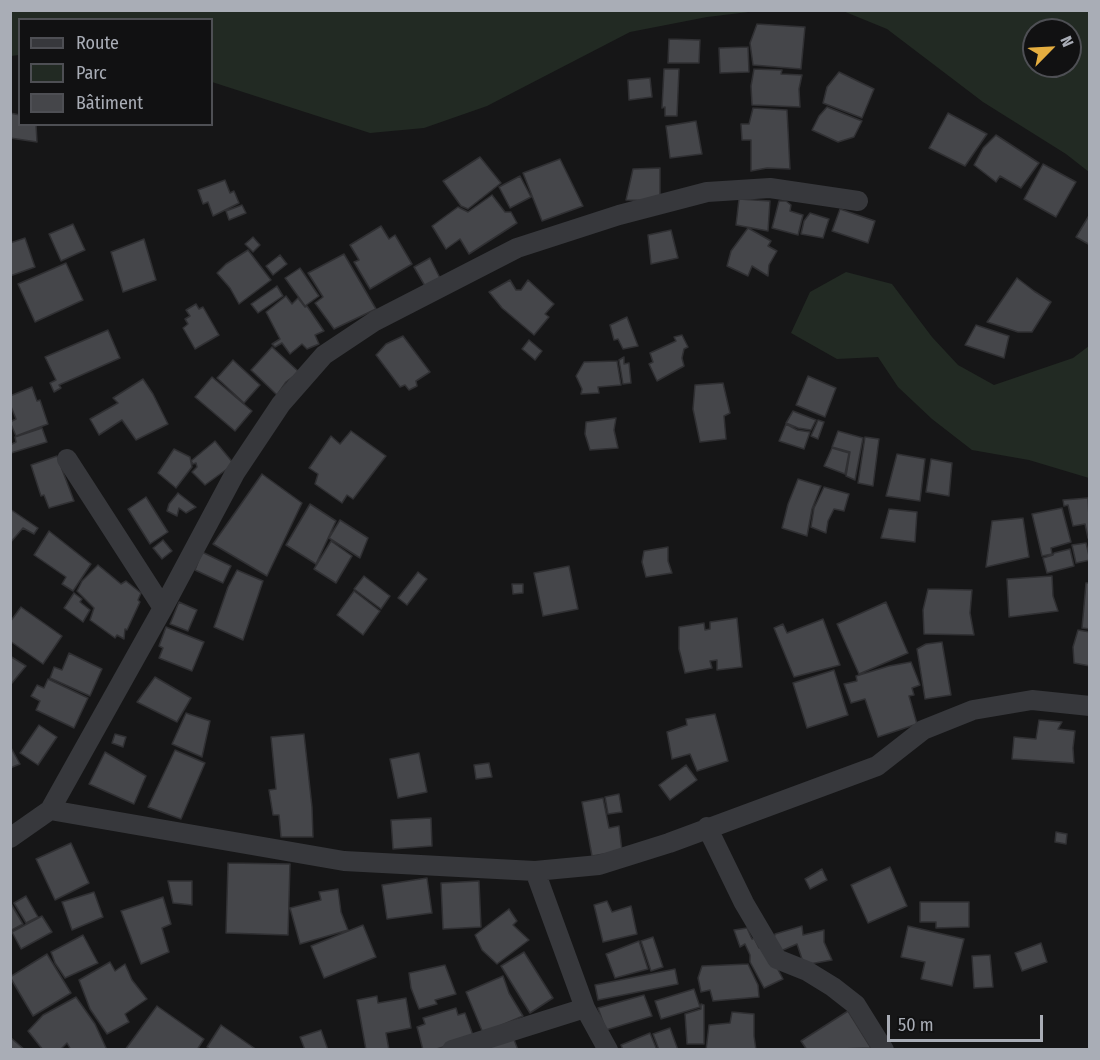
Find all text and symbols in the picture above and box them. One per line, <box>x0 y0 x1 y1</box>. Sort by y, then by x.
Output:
legend <box>18 18 213 126</box>
north arrow <box>1022 18 1082 78</box>
text: Route <box>76 32 119 54</box>
text: N <box>1056 33 1078 50</box>
text: Parc <box>76 62 107 84</box>
text: Bâtiment <box>76 92 143 114</box>
scale bar <box>890 1003 1046 1041</box>
text: 50 m <box>898 1014 934 1036</box>

